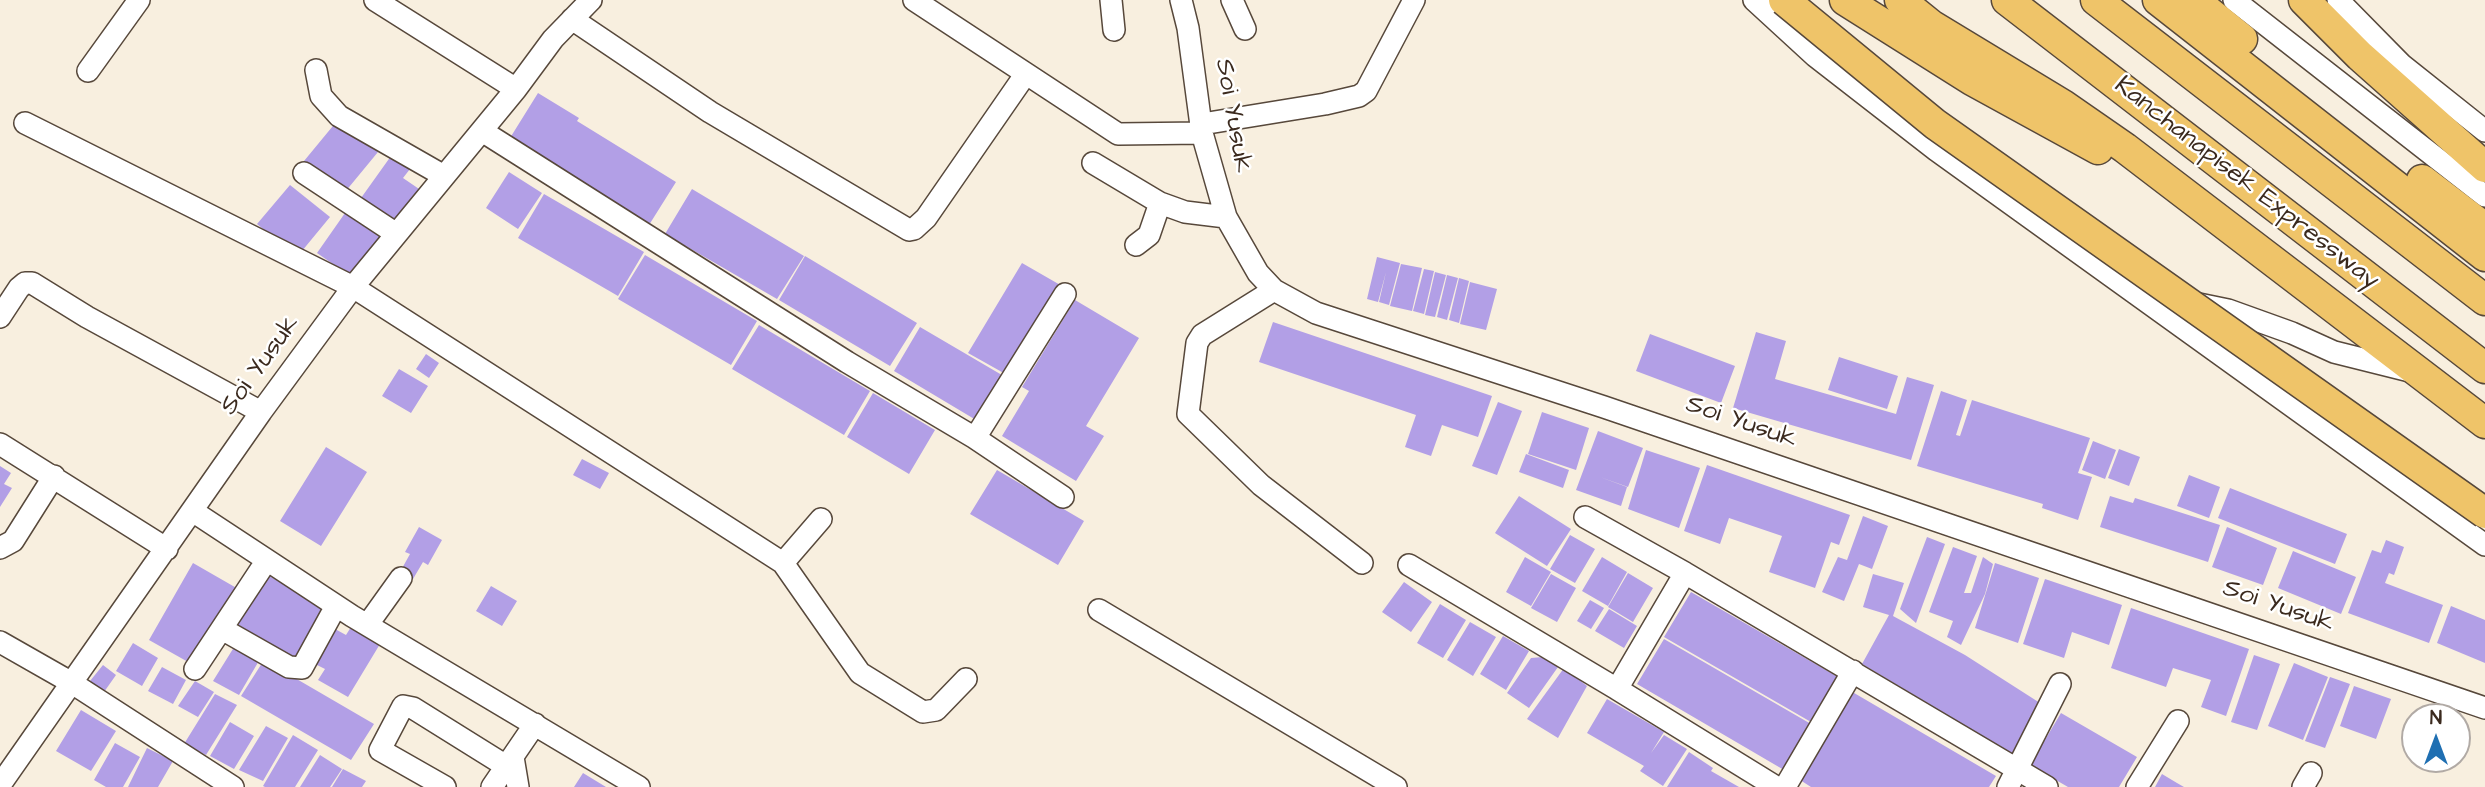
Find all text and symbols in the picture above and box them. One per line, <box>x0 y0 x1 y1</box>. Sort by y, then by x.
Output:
street label: Soi Yusuk <box>1207 57 1257 175</box>
street label: Kanchanapisek Expressway <box>2107 71 2385 297</box>
street label: Soi Yusuk <box>215 310 307 422</box>
street label: Soi Yusuk <box>1682 390 1800 456</box>
street label: Soi Yusuk <box>2219 574 2337 640</box>
north arrow <box>2401 703 2471 773</box>
text: N <box>2430 705 2442 732</box>

